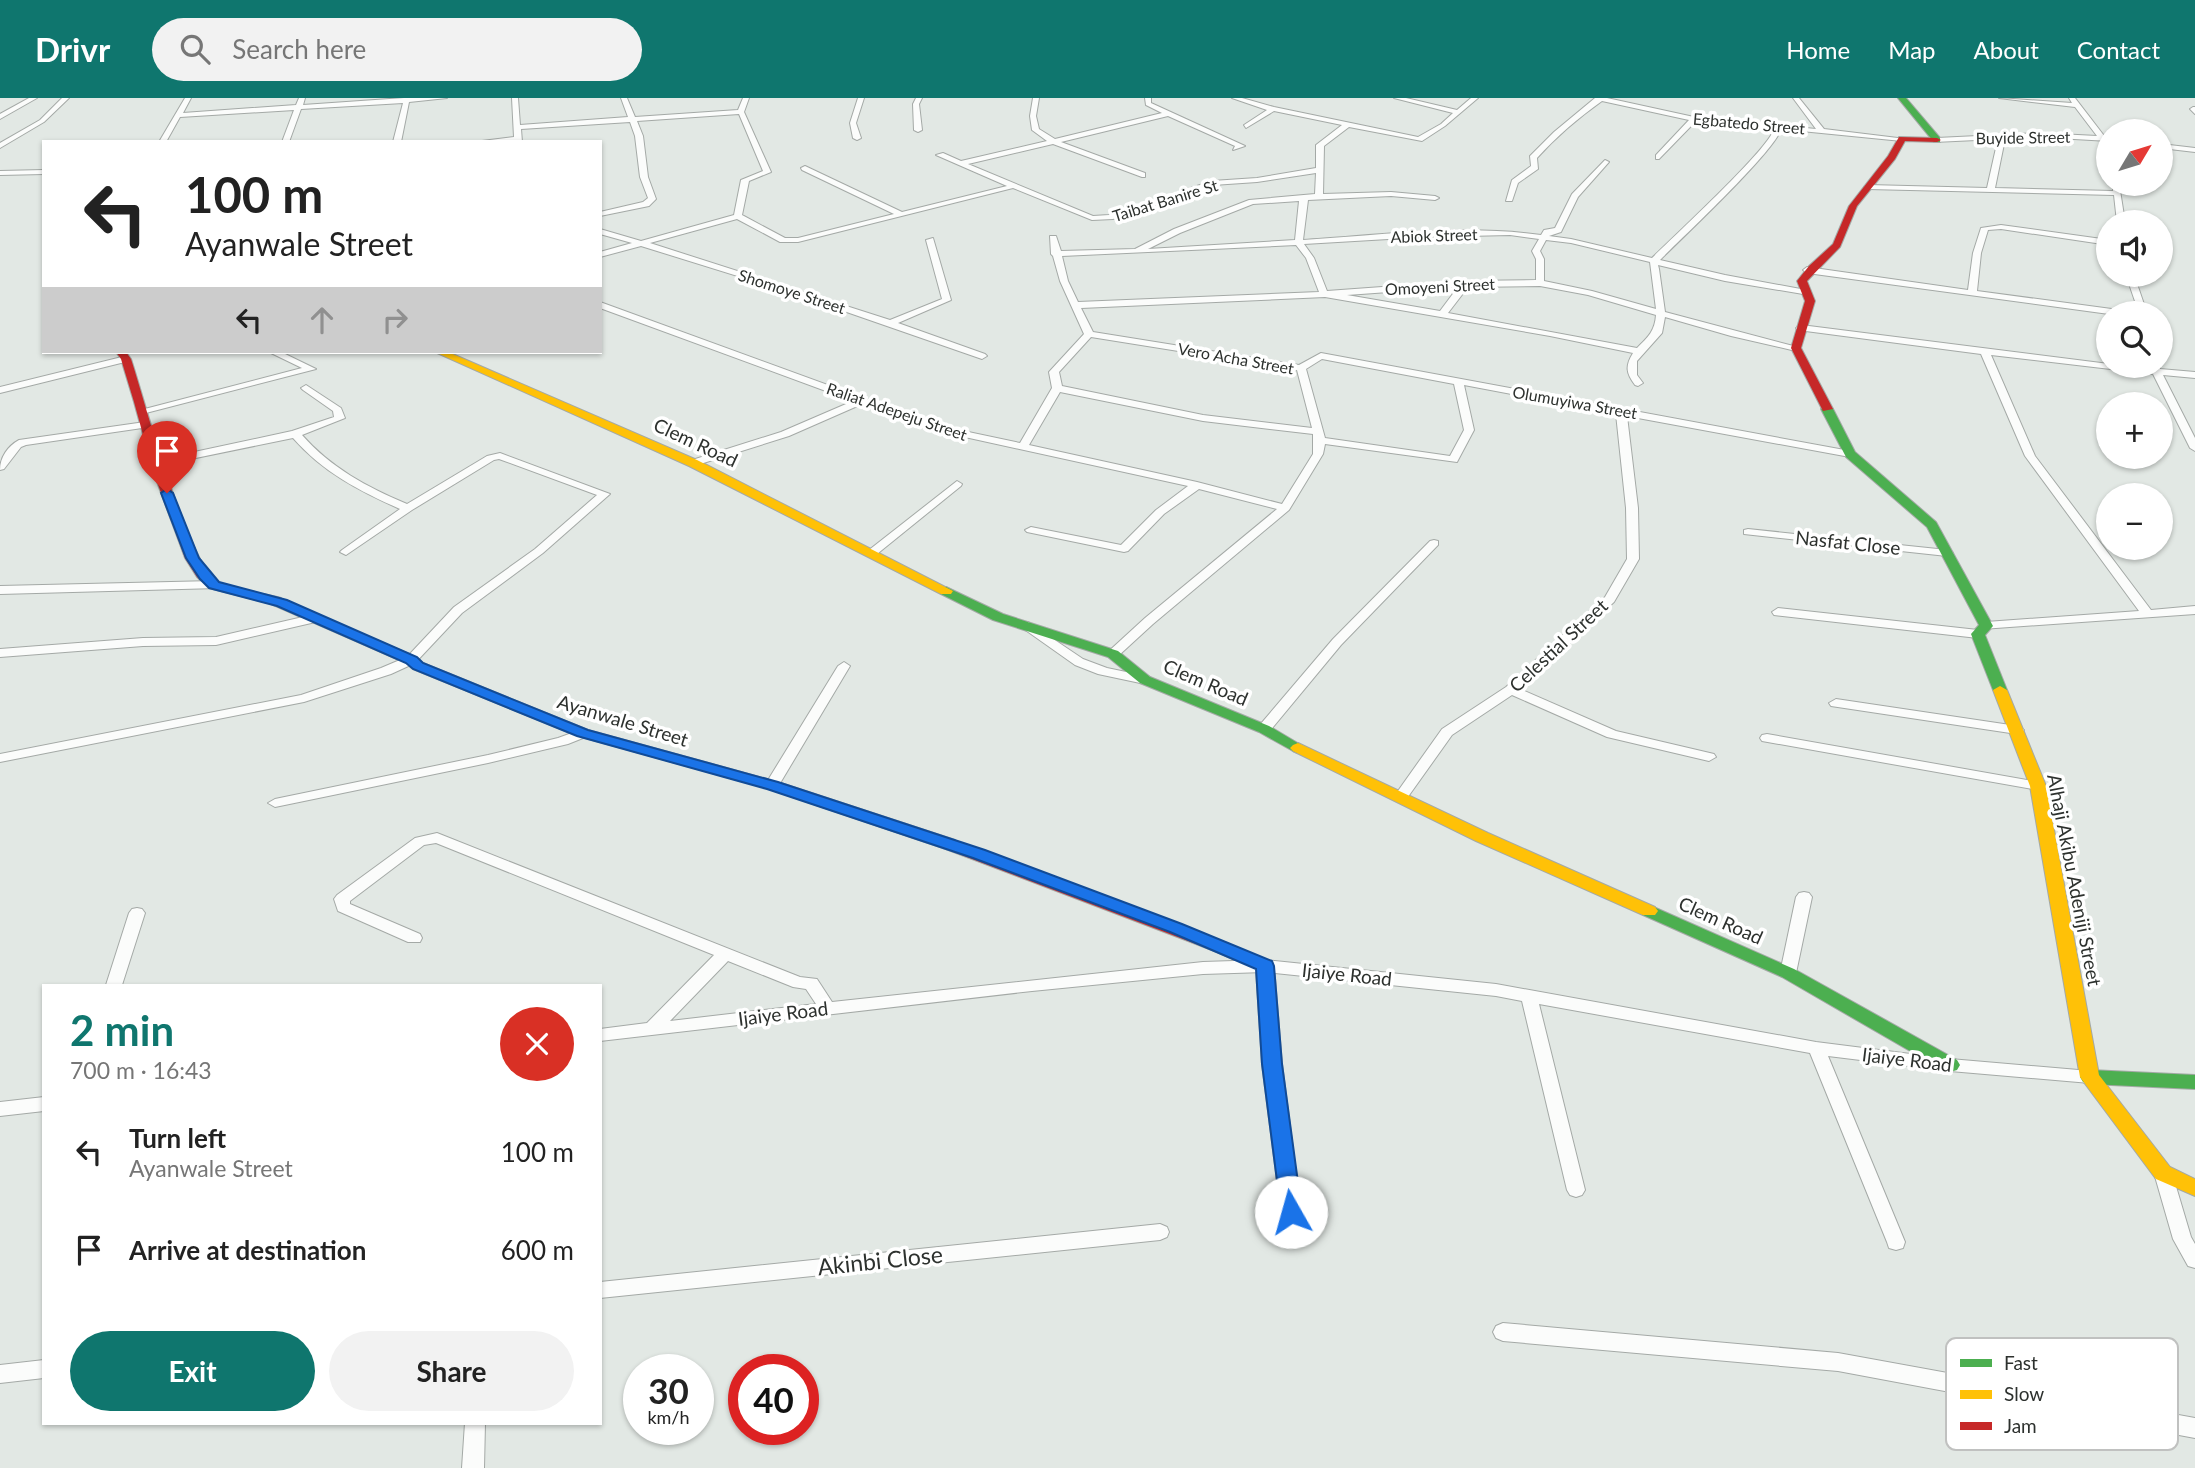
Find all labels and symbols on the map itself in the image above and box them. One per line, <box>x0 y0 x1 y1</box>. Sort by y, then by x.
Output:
street label: Egbatedo Street <box>1692 109 1806 137</box>
north arrow <box>2096 119 2174 196</box>
street label: Buyide Street <box>1975 127 2071 147</box>
street label: Taibat Banire St <box>1110 175 1220 225</box>
street label: Abiok Street <box>1390 224 1478 246</box>
street label: Shomoye Street <box>736 265 848 317</box>
street label: Omoyeni Street <box>1385 274 1496 298</box>
street label: Vero Acha Street <box>1176 338 1296 378</box>
street label: Raliat Adepeju Street <box>824 378 970 444</box>
street label: Olumuyiwa Street <box>1511 382 1639 422</box>
street label: Clem Road <box>650 413 742 471</box>
pin <box>137 421 197 493</box>
street label: Nasfat Close <box>1794 525 1902 559</box>
street label: Celestial Street <box>1504 594 1612 696</box>
street label: Clem Road <box>1160 654 1252 710</box>
street label: Ayanwale Street <box>555 689 691 751</box>
street label: Alhaji Akibu Adeniji Street <box>2043 772 2107 988</box>
street label: Clem Road <box>1675 891 1767 949</box>
street label: Ijaiye Road <box>1301 958 1393 990</box>
street label: Ijaiye Road <box>737 996 829 1030</box>
street label: Ijaiye Road <box>1861 1042 1953 1076</box>
position arrow <box>1254 1175 1328 1249</box>
street label: Akinbi Close <box>816 1240 944 1280</box>
legend <box>1946 1338 2178 1450</box>
text: Fast <box>2004 1351 2038 1374</box>
speed limit sign: 40 <box>728 1354 819 1445</box>
text: Slow <box>2004 1382 2044 1405</box>
text: Jam <box>2004 1414 2037 1437</box>

